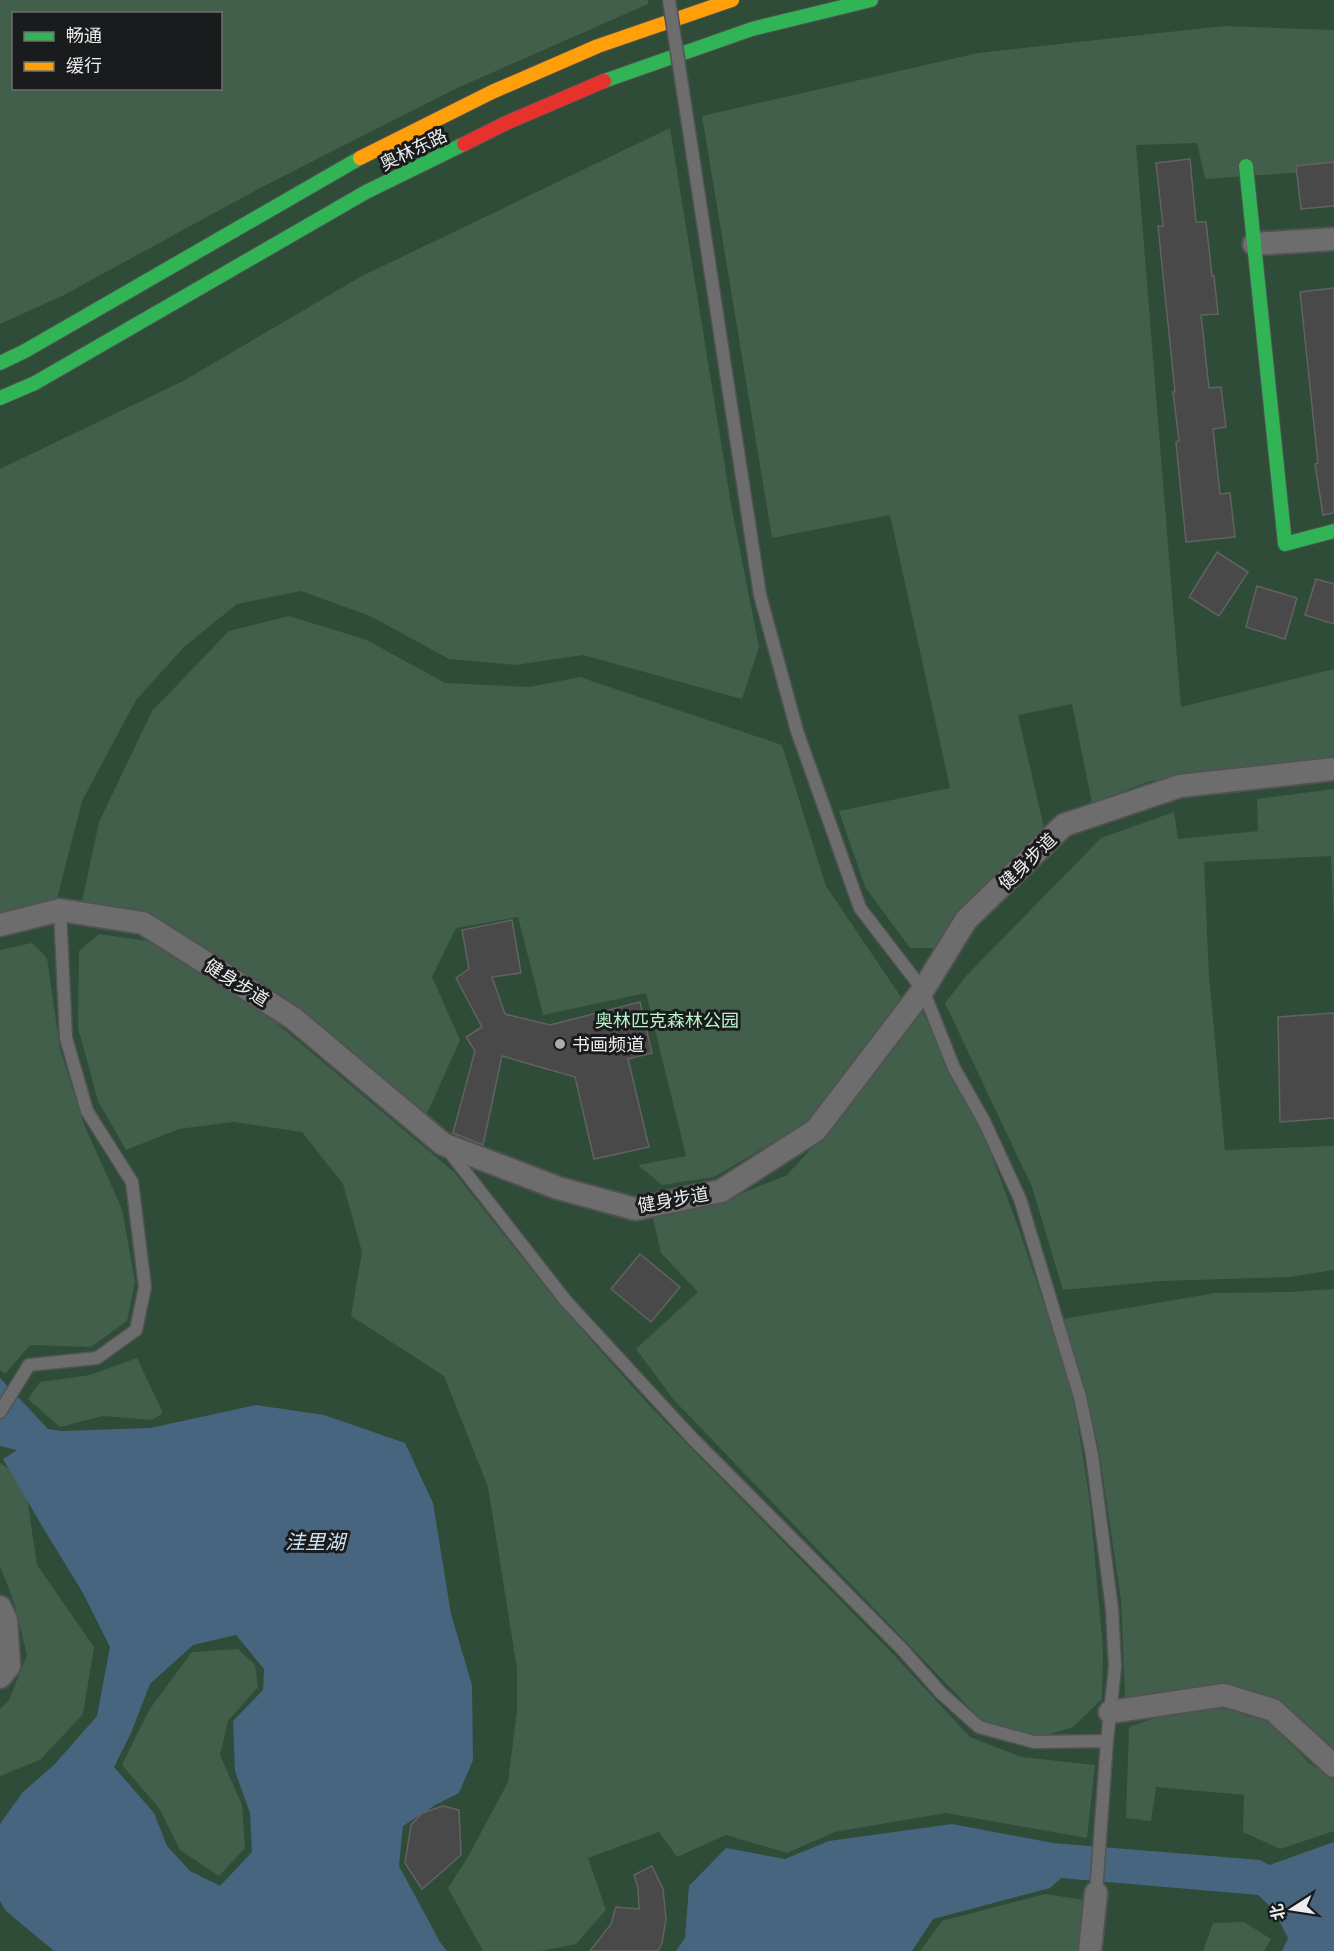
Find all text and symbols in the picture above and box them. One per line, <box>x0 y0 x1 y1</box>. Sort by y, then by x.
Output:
legend <box>12 12 222 90</box>
text: 畅通 <box>66 23 102 47</box>
text: 缓行 <box>66 53 102 77</box>
street label: 奥林东路 <box>375 122 451 176</box>
street label: 健身步道 <box>993 827 1061 895</box>
street label: 健身步道 <box>200 953 274 1011</box>
park label: 奥林匹克森林公园 <box>595 1008 739 1032</box>
place label: 书画频道 <box>572 1032 644 1056</box>
marker: 书画频道 <box>553 1037 567 1051</box>
street label: 健身步道 <box>635 1181 711 1217</box>
water label: 洼里湖 <box>285 1528 348 1555</box>
north arrow <box>1262 1879 1322 1939</box>
text: 北 <box>1265 1902 1290 1922</box>

